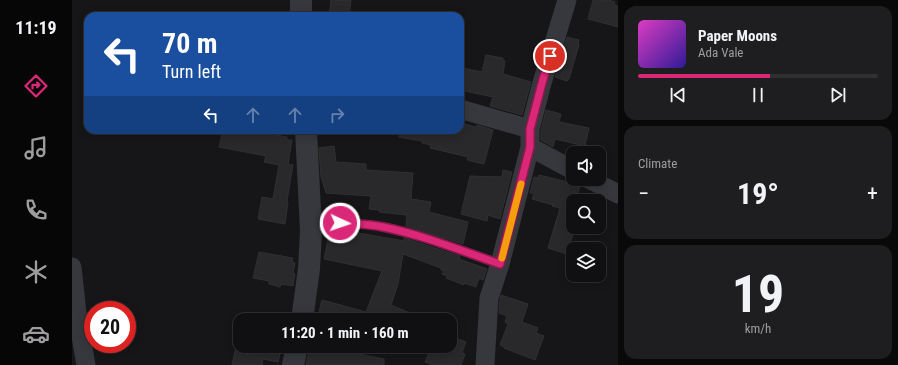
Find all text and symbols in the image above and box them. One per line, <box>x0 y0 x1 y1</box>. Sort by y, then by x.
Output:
text: 11:19 <box>15 17 57 38</box>
text: 70 m <box>162 27 218 60</box>
text: Paper Moons <box>698 27 777 45</box>
icon: left <box>96 28 148 80</box>
pin <box>533 39 567 73</box>
icon: arrive <box>539 45 561 67</box>
text: Ada Vale <box>698 45 743 60</box>
text: Turn left <box>162 61 221 82</box>
icon: directions <box>22 72 50 100</box>
icon: previous <box>667 84 689 106</box>
icon: pause <box>747 84 769 106</box>
icon: next <box>827 84 849 106</box>
icon: left <box>200 104 222 126</box>
icon: ahead <box>242 104 264 126</box>
icon: ahead <box>284 104 306 126</box>
icon: right <box>326 104 348 126</box>
icon: music <box>22 134 50 162</box>
map controls <box>566 146 606 282</box>
button: sound <box>566 146 606 186</box>
text: Climate <box>638 156 677 171</box>
text: 19° <box>737 176 779 211</box>
text: − <box>638 181 649 206</box>
text: + <box>867 181 878 206</box>
button: search <box>566 194 606 234</box>
icon: phone <box>22 196 50 224</box>
position arrow <box>319 202 361 244</box>
button: layers <box>566 242 606 282</box>
icon: climate <box>22 258 50 286</box>
text: 19 <box>732 264 784 325</box>
speed limit sign: 20 <box>84 301 136 353</box>
icon: car <box>22 320 50 348</box>
text: km/h <box>745 321 771 336</box>
text: 11:20 · 1 min · 160 m <box>281 324 409 342</box>

